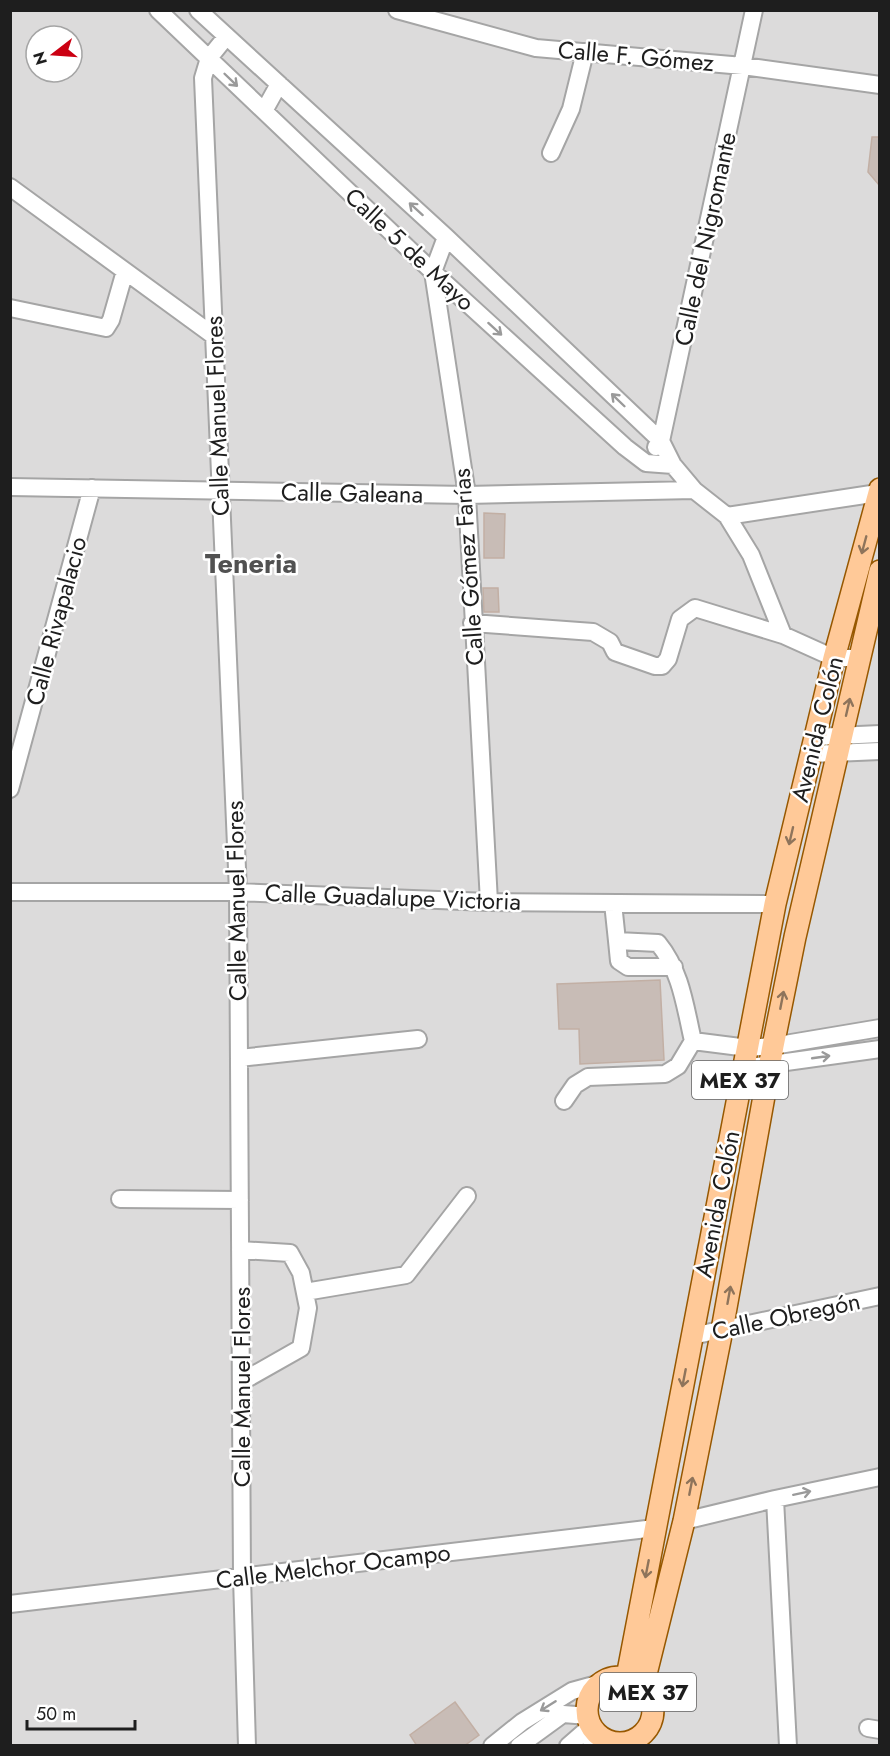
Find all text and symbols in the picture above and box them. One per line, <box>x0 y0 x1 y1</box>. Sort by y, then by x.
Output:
north arrow <box>24 24 84 84</box>
street label: Calle F. Gómez <box>556 32 716 80</box>
text: N <box>27 49 53 68</box>
one-way arrow <box>224 72 239 87</box>
street label: Calle del Nigromante <box>665 129 745 349</box>
street label: Calle 5 de Mayo <box>337 179 483 319</box>
one-way arrow <box>408 202 423 216</box>
street label: Calle Manuel Flores <box>196 315 238 517</box>
one-way arrow <box>488 322 503 336</box>
one-way arrow <box>611 393 626 408</box>
street label: Calle Gómez Farías <box>444 467 492 667</box>
street label: Calle Galeana <box>281 474 423 512</box>
street label: Calle Rivapalacio <box>17 533 95 709</box>
one-way arrow <box>858 535 869 554</box>
district label: Teneria <box>205 544 297 583</box>
street label: Avenida Colón <box>782 652 852 806</box>
one-way arrow <box>843 698 854 718</box>
street label: Calle Manuel Flores <box>217 801 255 1001</box>
one-way arrow <box>785 826 797 845</box>
street label: Calle Guadalupe Victoria <box>264 875 522 919</box>
one-way arrow <box>777 991 789 1010</box>
one-way arrow <box>811 1052 831 1063</box>
road number: MEX 37 <box>692 1061 788 1099</box>
street label: Avenida Colón <box>686 1127 748 1281</box>
street label: Calle Obregón <box>709 1283 863 1349</box>
one-way arrow <box>724 1286 735 1305</box>
street label: Calle Manuel Flores <box>224 1287 259 1487</box>
one-way arrow <box>678 1367 689 1387</box>
one-way arrow <box>686 1477 697 1497</box>
one-way arrow <box>792 1487 811 1499</box>
street label: Calle Melchor Ocampo <box>214 1534 452 1598</box>
one-way arrow <box>641 1559 652 1578</box>
road number: MEX 37 <box>600 1673 696 1711</box>
scale bar <box>27 1693 135 1731</box>
text: 50 m <box>36 1701 76 1727</box>
one-way arrow <box>540 1701 557 1713</box>

